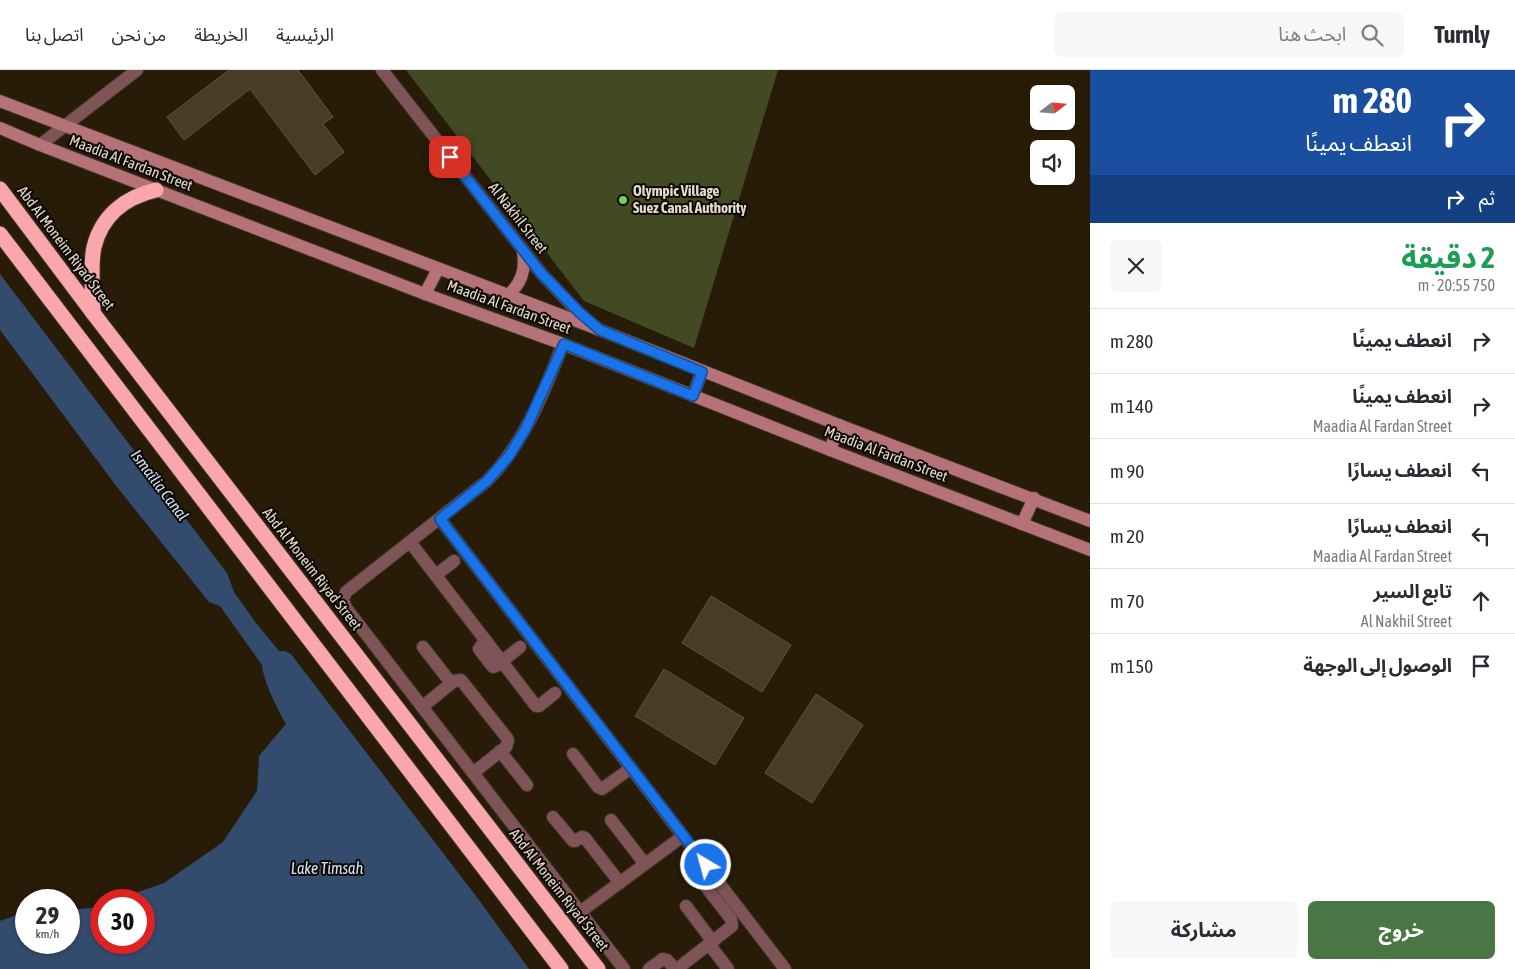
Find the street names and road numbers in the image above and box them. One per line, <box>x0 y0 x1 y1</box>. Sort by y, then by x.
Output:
street label: Maadia Al Fardan Street <box>67 131 195 194</box>
street label: Al Nakhil Street <box>485 179 551 257</box>
street label: Abd Al Moneim Riyad Street <box>14 182 118 313</box>
street label: Maadia Al Fardan Street <box>445 276 573 337</box>
street label: Maadia Al Fardan Street <box>822 422 950 485</box>
street label: Abd Al Moneim Riyad Street <box>259 504 365 633</box>
street label: Abd Al Moneim Riyad Street <box>506 825 612 954</box>

